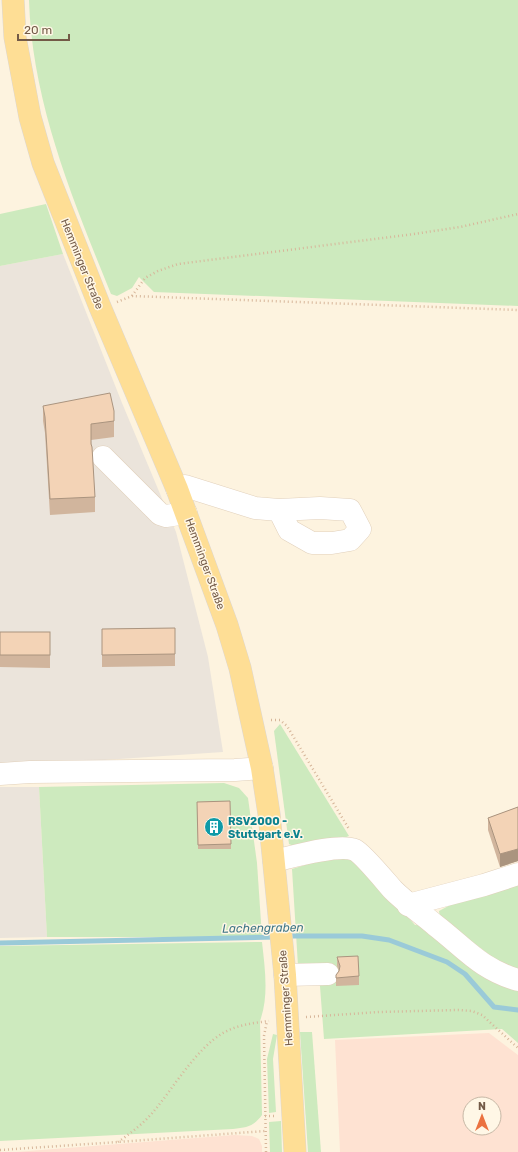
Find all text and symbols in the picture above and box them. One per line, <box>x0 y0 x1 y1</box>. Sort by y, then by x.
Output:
scale bar <box>18 16 69 42</box>
text: 20 m <box>24 23 52 37</box>
street label: Hemminger Straße <box>58 217 106 311</box>
street label: Hemminger Straße <box>182 517 228 611</box>
place label: RSV2000 - Stuttgart e.V. <box>228 815 303 841</box>
building icon: RSV2000 - Stuttgart e.V. <box>203 816 225 838</box>
water label: Lachengraben <box>222 920 304 936</box>
street label: Hemminger Straße <box>276 950 296 1046</box>
north arrow <box>462 1096 502 1136</box>
text: N <box>478 1100 486 1113</box>

